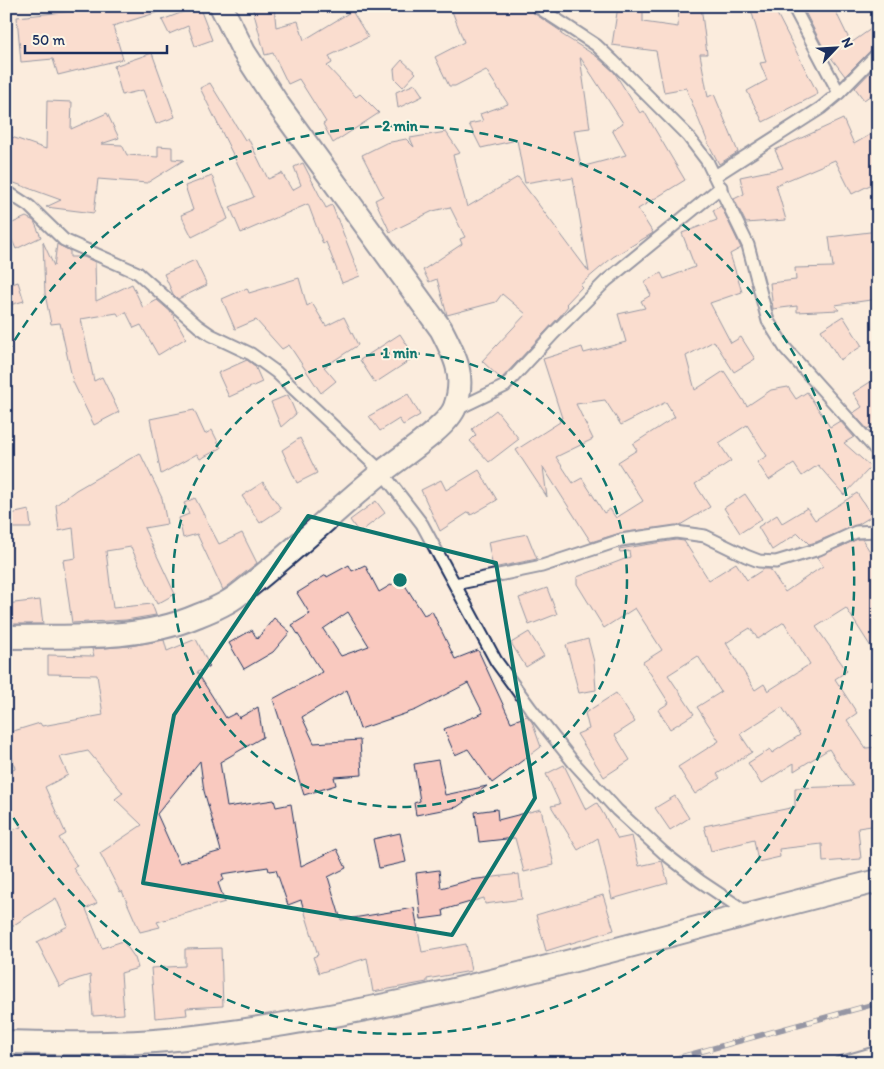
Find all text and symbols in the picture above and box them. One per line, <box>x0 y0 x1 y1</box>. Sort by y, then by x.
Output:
scale bar <box>25 22 168 54</box>
north arrow <box>812 22 862 72</box>
text: 50 m <box>32 31 65 49</box>
text: N <box>838 35 857 51</box>
text: 2 min <box>382 117 419 135</box>
text: 1 min <box>383 344 418 362</box>
centre of rings <box>391 571 409 589</box>

